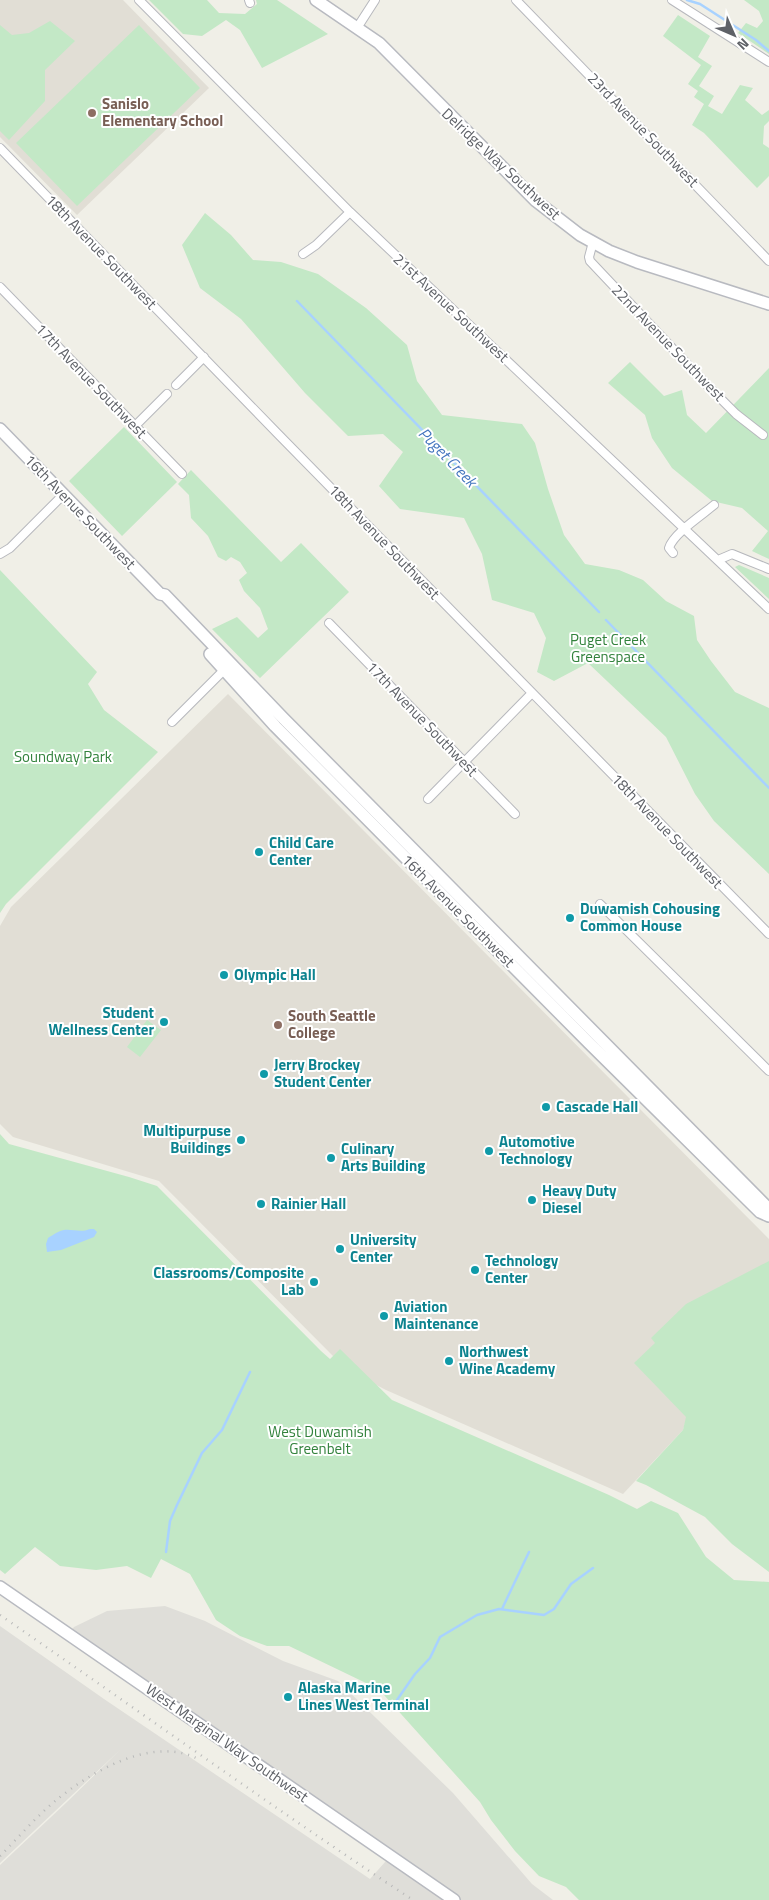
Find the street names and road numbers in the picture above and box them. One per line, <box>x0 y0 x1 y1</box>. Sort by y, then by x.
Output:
street label: 23rd Avenue Southwest <box>582 67 705 193</box>
street label: Delridge Way Southwest <box>437 102 566 225</box>
street label: 18th Avenue Southwest <box>40 189 163 315</box>
street label: 21st Avenue Southwest <box>388 248 515 368</box>
street label: 22nd Avenue Southwest <box>606 279 731 407</box>
street label: 17th Avenue Southwest <box>30 318 153 444</box>
street label: 16th Avenue Southwest <box>19 449 142 575</box>
street label: 18th Avenue Southwest <box>323 479 446 605</box>
street label: 17th Avenue Southwest <box>361 656 484 782</box>
street label: 18th Avenue Southwest <box>606 768 729 894</box>
street label: 16th Avenue Southwest <box>396 849 521 973</box>
street label: West Marginal Way Southwest <box>141 1677 314 1808</box>

